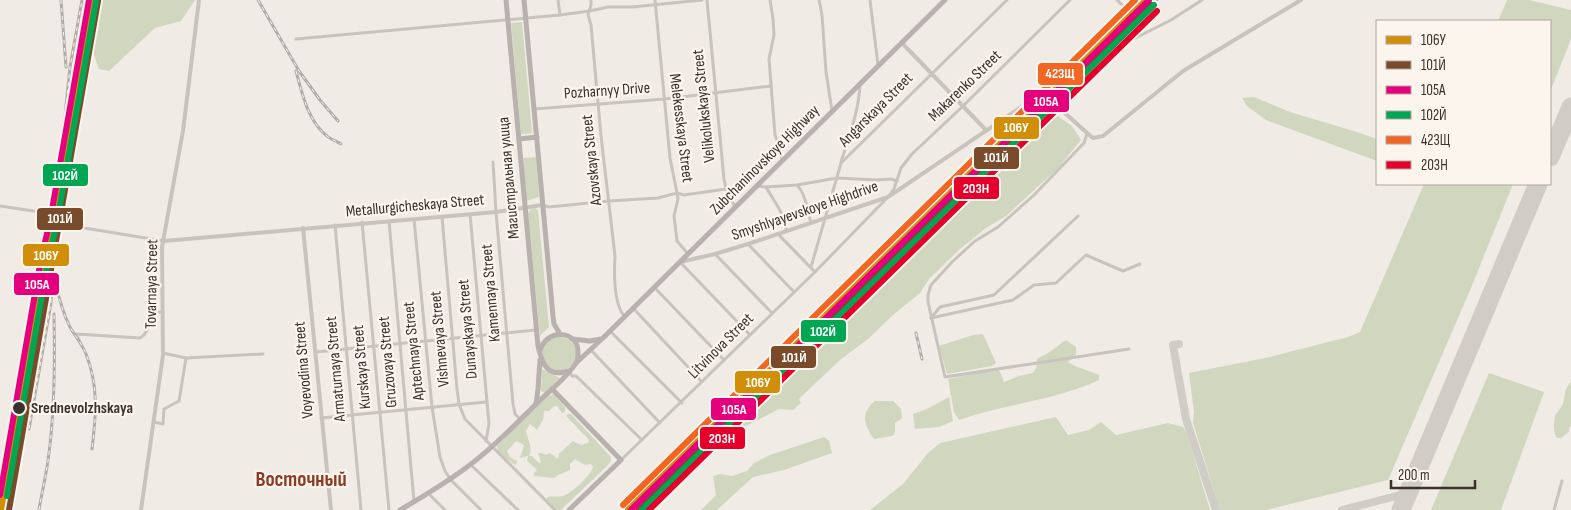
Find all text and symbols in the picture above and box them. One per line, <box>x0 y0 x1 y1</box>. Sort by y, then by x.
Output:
legend <box>1376 20 1551 185</box>
text: 106У <box>1421 31 1446 50</box>
street label: Makarenko Street <box>924 46 1006 126</box>
street label: Velikolukskaya Street <box>689 48 719 164</box>
text: 101Й <box>1421 56 1446 75</box>
line badge: 423Щ <box>1037 62 1084 86</box>
text: 423Щ <box>1045 65 1075 82</box>
street label: Angarskaya Street <box>834 69 917 152</box>
street label: Melekesskaya Street <box>665 72 697 184</box>
street label: Pozharnyy Drive <box>563 79 651 103</box>
text: 105А <box>1421 81 1446 100</box>
line badge: 105А <box>1023 89 1070 113</box>
text: 105А <box>1034 93 1059 110</box>
street label: Zubchaninovskoye Highway <box>706 101 824 219</box>
text: 102Й <box>1421 106 1447 125</box>
street label: Azovskaya Street <box>578 113 606 207</box>
street label: Магистральная улица <box>494 116 524 240</box>
line badge: 106У <box>993 116 1040 140</box>
text: 106У <box>1003 119 1029 136</box>
text: 423Щ <box>1421 131 1451 150</box>
line badge: 101Й <box>973 146 1020 170</box>
text: 101Й <box>983 149 1009 166</box>
text: 203Н <box>1421 156 1448 175</box>
line badge: 102Й <box>42 163 89 187</box>
text: 102Й <box>52 167 78 184</box>
line badge: 203Н <box>953 176 1000 200</box>
street label: Smyshlyayevskoye Highdrive <box>729 177 881 245</box>
text: 203Н <box>963 180 989 197</box>
street label: Metallurgicheskaya Street <box>345 190 485 222</box>
line badge: 101Й <box>36 207 84 231</box>
text: 101Й <box>47 210 73 227</box>
street label: Tovarnaya Street <box>142 239 162 329</box>
line badge: 106У <box>22 243 70 267</box>
street label: Kamennaya Street <box>477 243 505 343</box>
text: 106У <box>33 247 59 264</box>
line badge: 105А <box>13 272 60 296</box>
text: 105А <box>25 276 50 293</box>
street label: Dunayskaya Street <box>454 278 482 380</box>
street label: Vishnevaya Street <box>426 290 454 388</box>
street label: Aptechnaya Street <box>399 300 429 402</box>
street label: Litvinova Street <box>684 309 758 383</box>
street label: Armaturnaya Street <box>322 315 350 423</box>
street label: Gruzovaya Street <box>375 315 401 409</box>
line badge: 102Й <box>800 319 847 343</box>
street label: Voyevodina Street <box>290 321 318 419</box>
text: 102Й <box>810 323 836 340</box>
street label: Kurskaya Street <box>349 324 375 410</box>
line badge: 101Й <box>770 345 817 369</box>
text: 101Й <box>781 349 807 366</box>
line badge: 106У <box>734 370 781 394</box>
text: 106У <box>745 374 771 391</box>
line badge: 105А <box>710 397 757 421</box>
place label: Srednevolzhskaya <box>31 399 133 418</box>
marker: Srednevolzhskaya <box>11 400 27 416</box>
text: 105А <box>722 401 747 418</box>
line badge: 203Н <box>699 426 746 450</box>
text: 203Н <box>709 430 735 447</box>
scale bar <box>1391 458 1475 490</box>
text: 200 m <box>1398 466 1430 485</box>
district label: Восточный <box>255 467 347 492</box>

